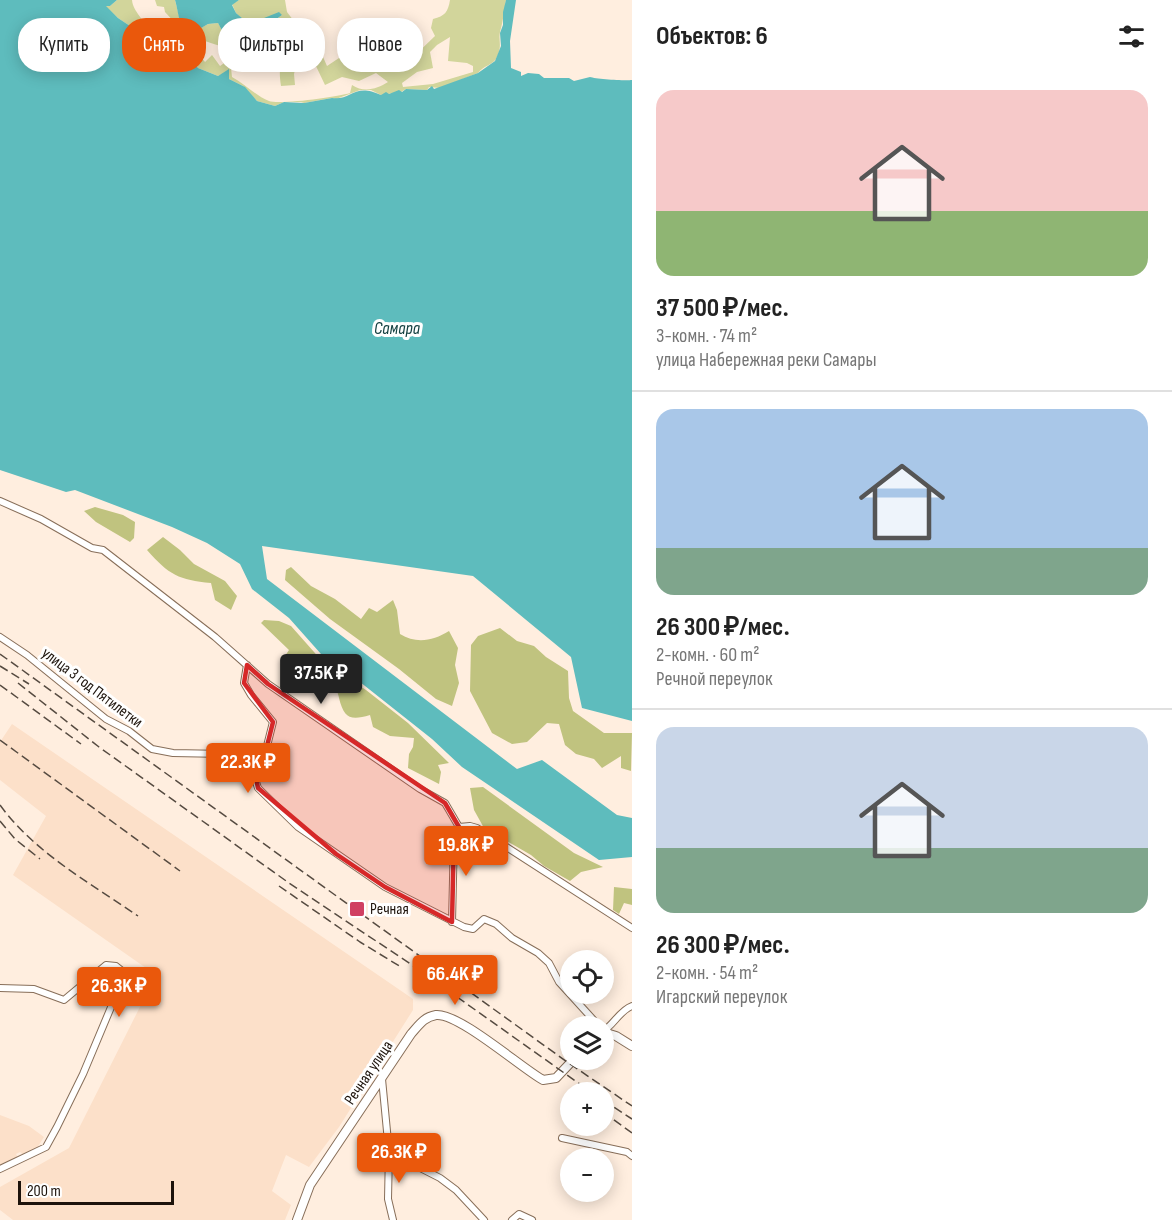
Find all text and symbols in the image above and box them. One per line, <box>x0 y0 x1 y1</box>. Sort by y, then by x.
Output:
chip: Купить <box>18 18 110 72</box>
chip: Снять <box>122 18 206 72</box>
chip: Фильтры <box>218 18 325 72</box>
chip: Новое <box>337 18 423 72</box>
icon: filters <box>1115 20 1148 53</box>
text: Объектов: 6 <box>656 21 768 52</box>
icon: home <box>848 129 956 237</box>
text: 37 500 ₽/мес. <box>656 293 789 324</box>
water label: Самара <box>374 318 421 339</box>
text: 3-комн. · 74 m² <box>656 324 757 348</box>
text: улица Набережная реки Самары <box>656 348 877 372</box>
icon: home <box>848 448 956 556</box>
text: 26 300 ₽/мес. <box>656 612 790 643</box>
text: 2-комн. · 60 m² <box>656 643 759 667</box>
street label: улица 3 год Пятилетки <box>38 644 146 732</box>
pin: 37.5K ₽ <box>266 654 376 705</box>
text: 37.5K ₽ <box>294 661 348 685</box>
text: Речной переулок <box>656 667 773 691</box>
pin: 22.3K ₽ <box>193 743 303 794</box>
text: 22.3K ₽ <box>220 750 276 774</box>
icon: home <box>848 766 956 874</box>
pin: 19.8K ₽ <box>411 826 521 877</box>
text: 19.8K ₽ <box>438 833 494 857</box>
marker: Речная <box>348 900 366 918</box>
place label: Речная <box>370 900 409 919</box>
text: 26 300 ₽/мес. <box>656 930 790 961</box>
map controls <box>560 950 614 1202</box>
button: locate <box>560 950 614 1004</box>
pin: 66.4K ₽ <box>400 955 510 1006</box>
text: 2-комн. · 54 m² <box>656 961 758 985</box>
text: 66.4K ₽ <box>426 962 484 986</box>
pin: 26.3K ₽ <box>64 967 174 1018</box>
text: 26.3K ₽ <box>91 974 147 998</box>
text: Игарский переулок <box>656 985 787 1009</box>
button: layers <box>560 1016 614 1070</box>
street label: Речная улица <box>341 1037 397 1109</box>
button: + <box>560 1082 614 1136</box>
pin: 26.3K ₽ <box>344 1133 454 1184</box>
text: 26.3K ₽ <box>371 1140 427 1164</box>
button: − <box>560 1148 614 1202</box>
scale bar <box>18 1178 174 1206</box>
text: 200 m <box>27 1182 61 1201</box>

